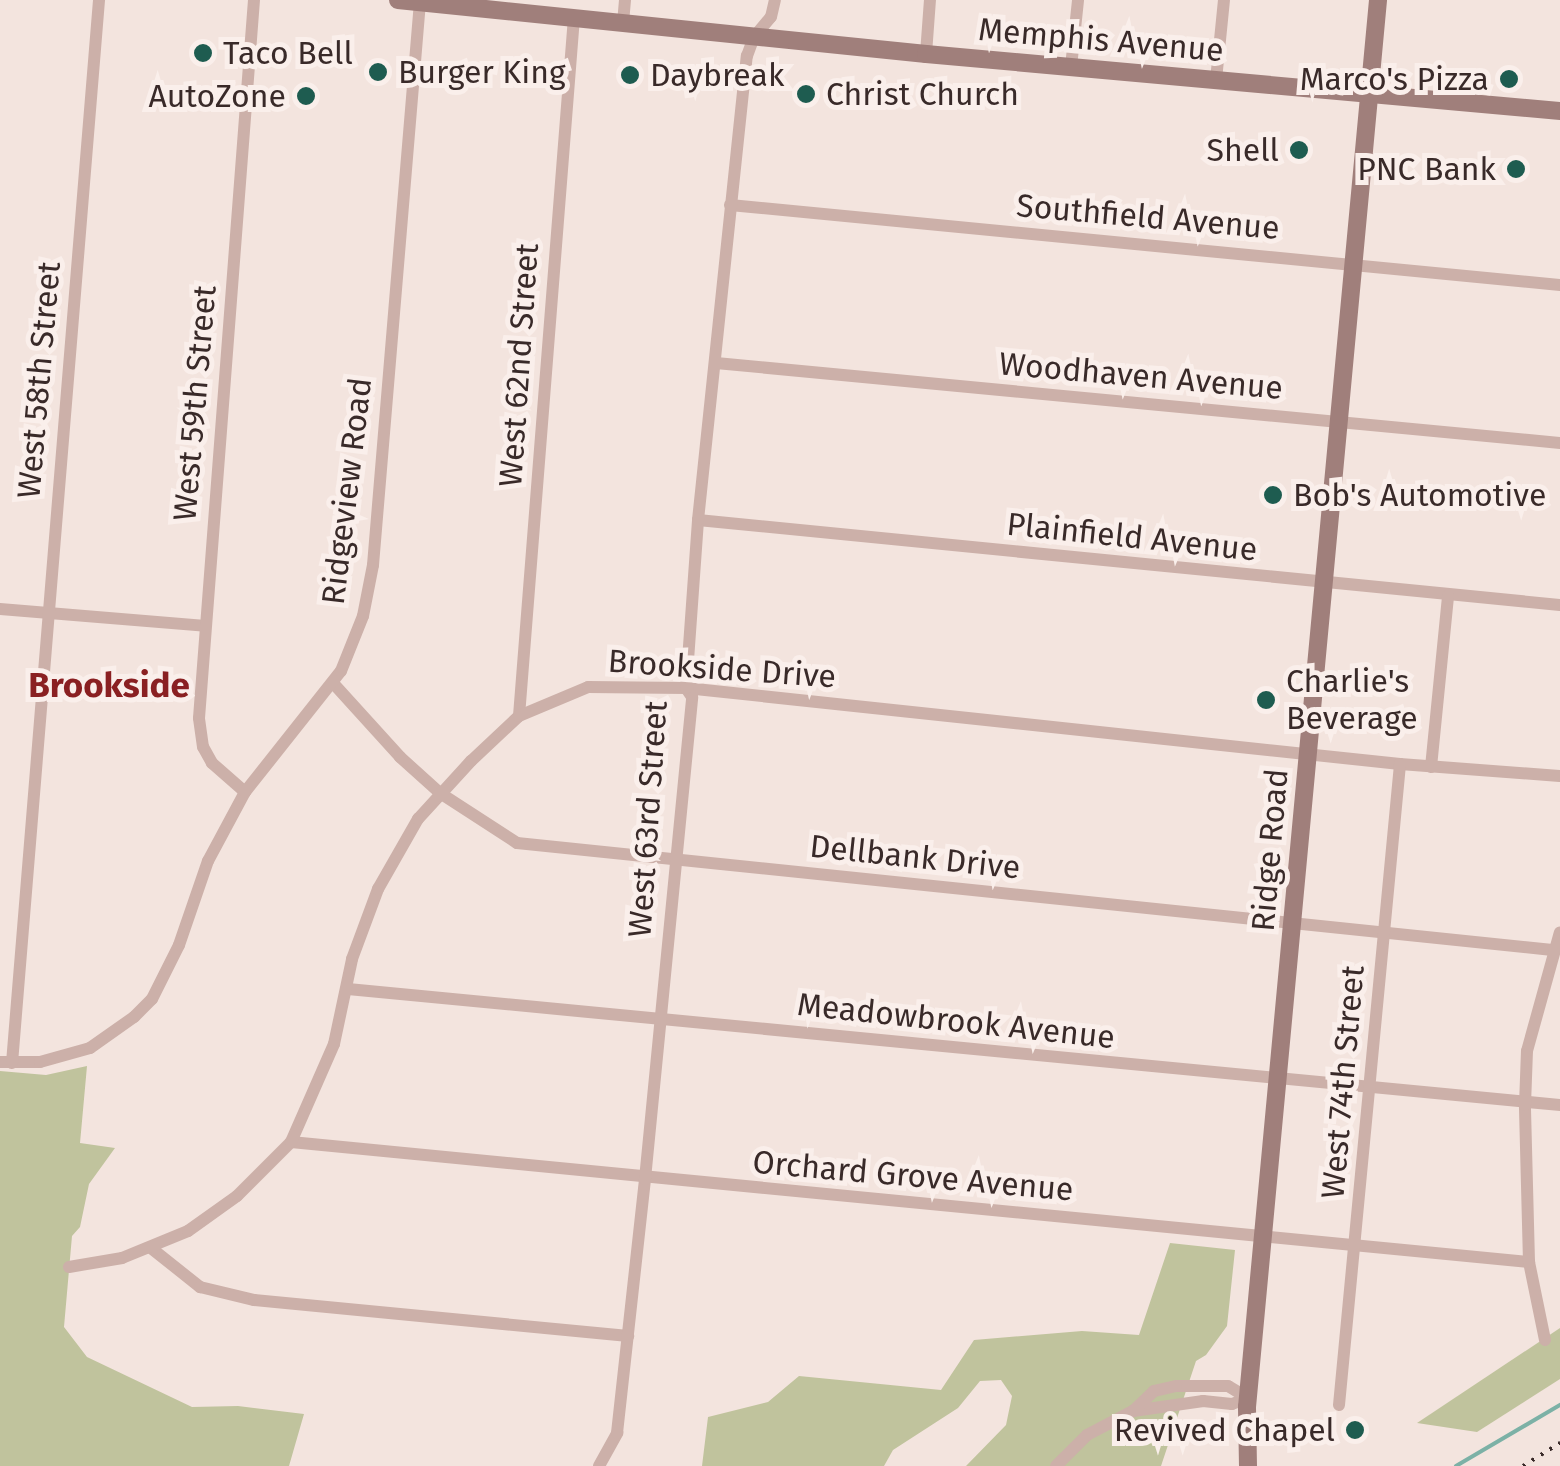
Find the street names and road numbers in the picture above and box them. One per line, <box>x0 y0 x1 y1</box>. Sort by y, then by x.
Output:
street label: Memphis Avenue <box>977 10 1225 70</box>
street label: Southfield Avenue <box>1015 186 1281 248</box>
street label: West 62nd Street <box>491 242 547 488</box>
street label: West 58th Street <box>10 260 68 500</box>
street label: West 59th Street <box>166 284 224 522</box>
street label: Woodhaven Avenue <box>997 344 1285 408</box>
street label: Ridgeview Road <box>314 375 380 607</box>
street label: Plainfield Avenue <box>1005 505 1259 569</box>
street label: Brookside Drive <box>607 642 837 696</box>
street label: West 63rd Street <box>621 699 675 939</box>
street label: Ridge Road <box>1244 767 1296 933</box>
street label: Dellbank Drive <box>808 827 1022 887</box>
street label: West 74th Street <box>1314 964 1372 1200</box>
street label: Meadowbrook Avenue <box>795 985 1117 1057</box>
street label: Orchard Grove Avenue <box>751 1143 1075 1209</box>

